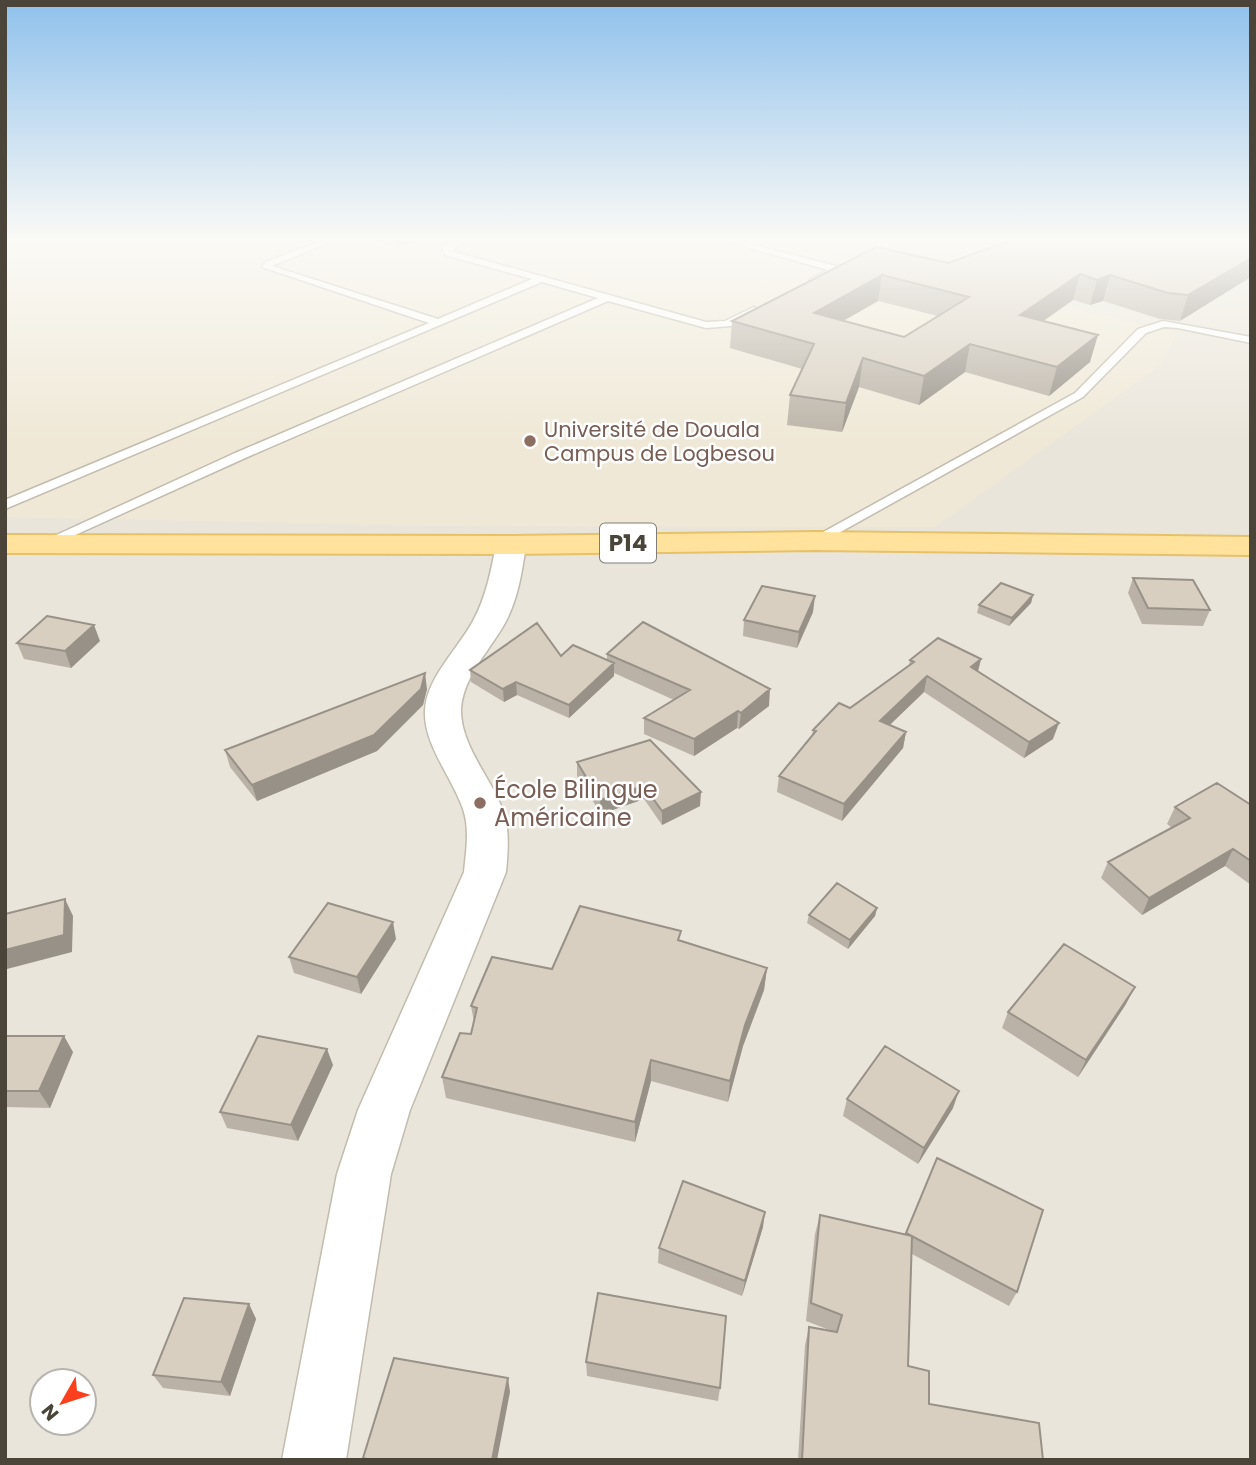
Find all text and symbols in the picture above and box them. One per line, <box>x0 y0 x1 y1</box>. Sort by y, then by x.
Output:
place label: Université de Douala Campus de Logbesou <box>544 415 775 468</box>
marker: Université de Douala Campus de Logbesou <box>522 433 538 449</box>
road number: P14 <box>600 524 656 562</box>
place label: École Bilingue Américaine <box>494 773 658 834</box>
marker: École Bilingue Américaine <box>472 795 488 811</box>
north arrow <box>28 1367 98 1437</box>
text: N <box>35 1398 65 1426</box>

